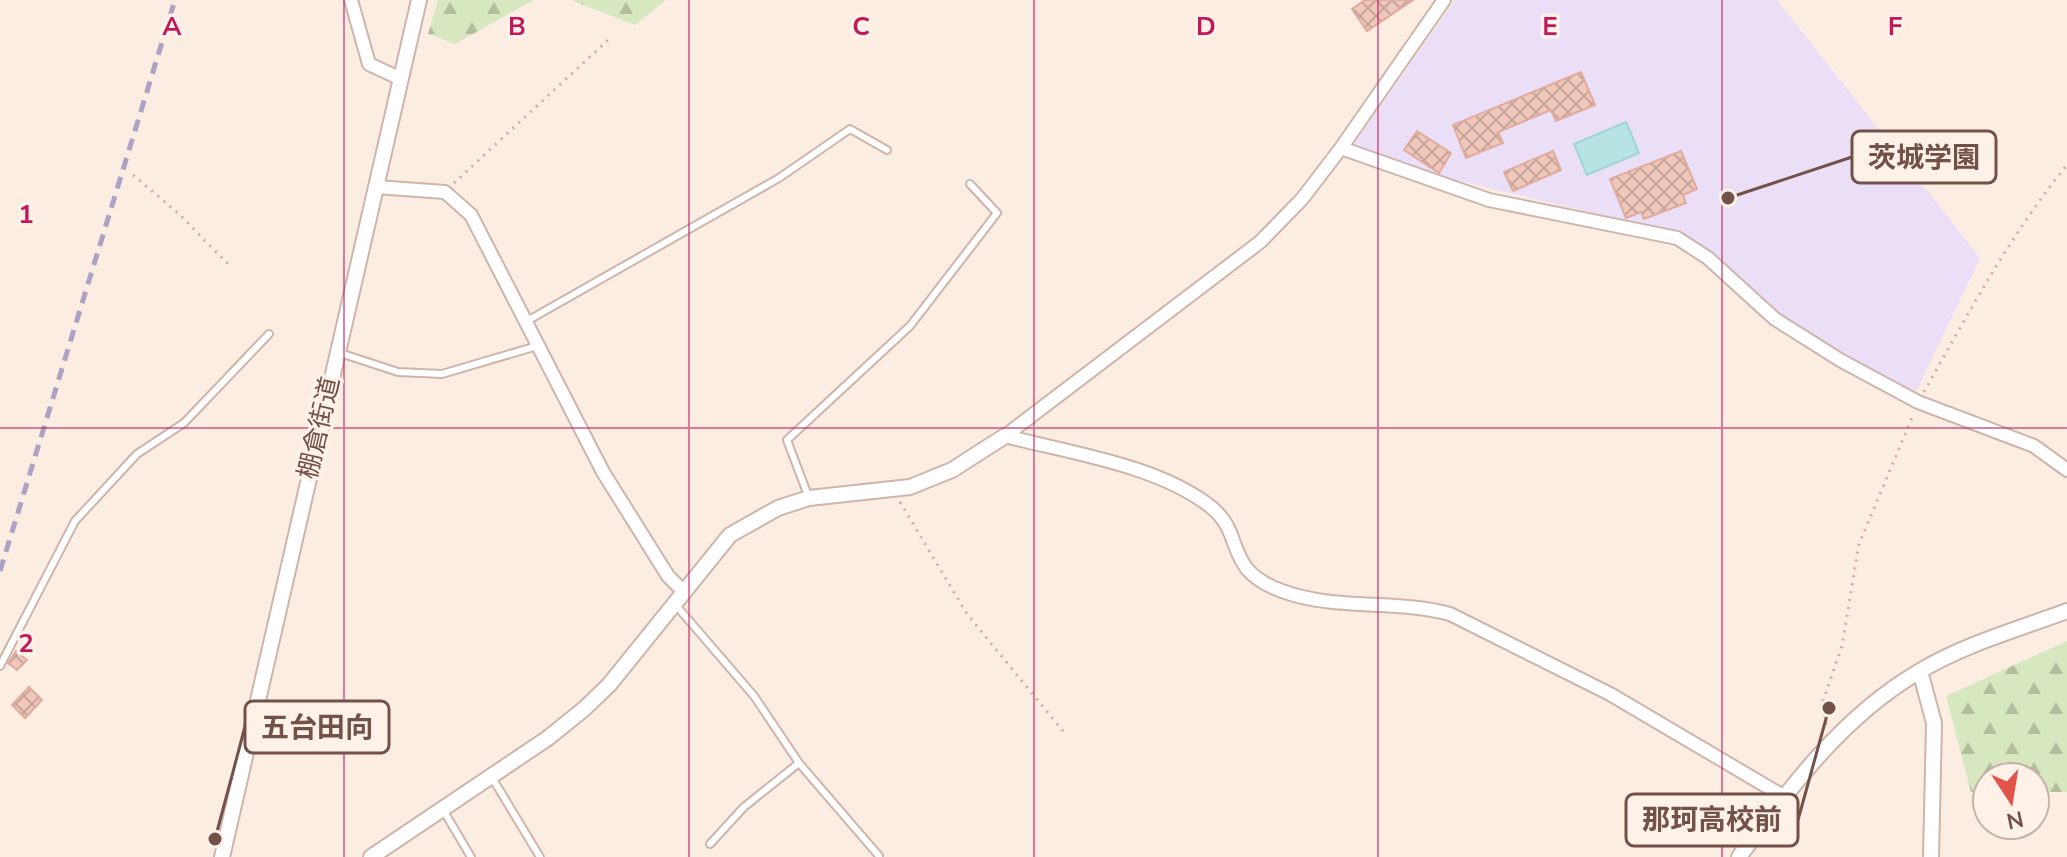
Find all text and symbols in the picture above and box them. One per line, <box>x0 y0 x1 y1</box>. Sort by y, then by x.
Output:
text: A <box>162 9 182 44</box>
text: B <box>508 9 526 44</box>
text: C <box>852 9 870 44</box>
text: D <box>1196 9 1216 44</box>
text: E <box>1542 9 1558 44</box>
text: F <box>1888 9 1902 44</box>
callout: 茨城学園 <box>1852 131 1996 183</box>
text: 茨城学園 <box>1868 139 1980 177</box>
text: 1 <box>18 197 34 232</box>
street label: 棚倉街道 <box>290 373 348 483</box>
text: 2 <box>18 626 34 661</box>
callout: 五台田向 <box>245 701 389 753</box>
text: 五台田向 <box>261 709 373 747</box>
north arrow <box>1971 761 2051 841</box>
callout: 那珂高校前 <box>1626 794 1798 846</box>
text: 那珂高校前 <box>1642 801 1782 839</box>
text: N <box>2004 803 2026 836</box>

